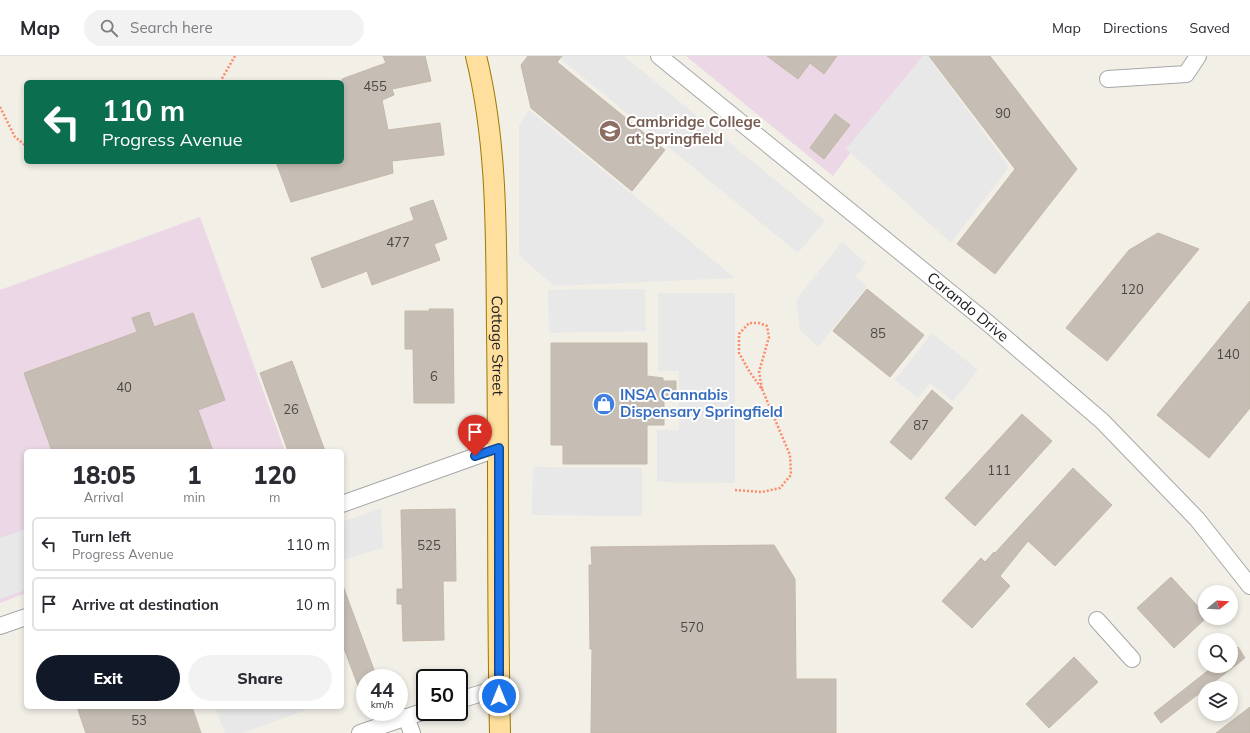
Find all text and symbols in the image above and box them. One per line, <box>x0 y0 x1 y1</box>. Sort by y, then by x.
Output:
search box <box>84 10 364 46</box>
text: Map <box>20 16 60 40</box>
icon: search <box>98 17 120 39</box>
text: Search here <box>130 18 213 37</box>
text: Map <box>1052 19 1081 37</box>
text: Directions <box>1103 19 1168 37</box>
text: Saved <box>1190 19 1230 37</box>
house number: 455 <box>363 78 387 94</box>
text: 110 m <box>102 93 185 128</box>
icon: left <box>36 96 88 148</box>
house number: 90 <box>995 105 1011 121</box>
place label: Cambridge College at Springfield <box>626 112 761 148</box>
school or university icon: Cambridge College at Springfield <box>597 118 623 144</box>
text: Progress Avenue <box>102 128 243 151</box>
house number: 477 <box>386 234 410 250</box>
street label: Carando Drive <box>923 268 1013 346</box>
house number: 120 <box>1120 281 1144 297</box>
street label: Cottage Street <box>488 295 508 396</box>
house number: 85 <box>870 325 886 341</box>
house number: 140 <box>1216 346 1240 362</box>
house number: 6 <box>430 368 438 384</box>
house number: 40 <box>116 379 132 395</box>
place label: INSA Cannabis Dispensary Springfield <box>620 385 783 421</box>
shop icon: INSA Cannabis Dispensary Springfield <box>591 391 617 417</box>
house number: 26 <box>283 401 299 417</box>
pin <box>458 415 492 456</box>
house number: 87 <box>913 417 929 433</box>
icon: arrive <box>464 421 486 443</box>
text: 18:05 <box>72 460 136 490</box>
text: 1 <box>187 460 202 490</box>
text: 120 <box>253 460 296 490</box>
house number: 111 <box>987 462 1011 478</box>
text: Arrival <box>84 489 124 505</box>
text: min <box>183 489 205 505</box>
text: m <box>269 489 280 505</box>
text: Turn left <box>72 527 131 546</box>
icon: left <box>38 533 60 555</box>
text: 110 m <box>286 535 330 554</box>
house number: 525 <box>417 537 441 553</box>
text: Progress Avenue <box>72 546 174 562</box>
north arrow <box>1198 585 1238 625</box>
map controls <box>1198 585 1238 721</box>
icon: arrive <box>38 593 60 615</box>
text: Arrive at destination <box>72 595 219 614</box>
text: 10 m <box>295 595 330 614</box>
house number: 570 <box>680 619 704 635</box>
button: search <box>1198 633 1238 673</box>
button: Exit <box>36 655 180 701</box>
button: Share <box>188 655 332 701</box>
speed limit sign: 50 <box>416 669 468 721</box>
position arrow <box>478 675 520 717</box>
text: 44 <box>370 677 394 702</box>
button: layers <box>1198 681 1238 721</box>
text: km/h <box>371 698 393 711</box>
house number: 53 <box>131 712 147 728</box>

